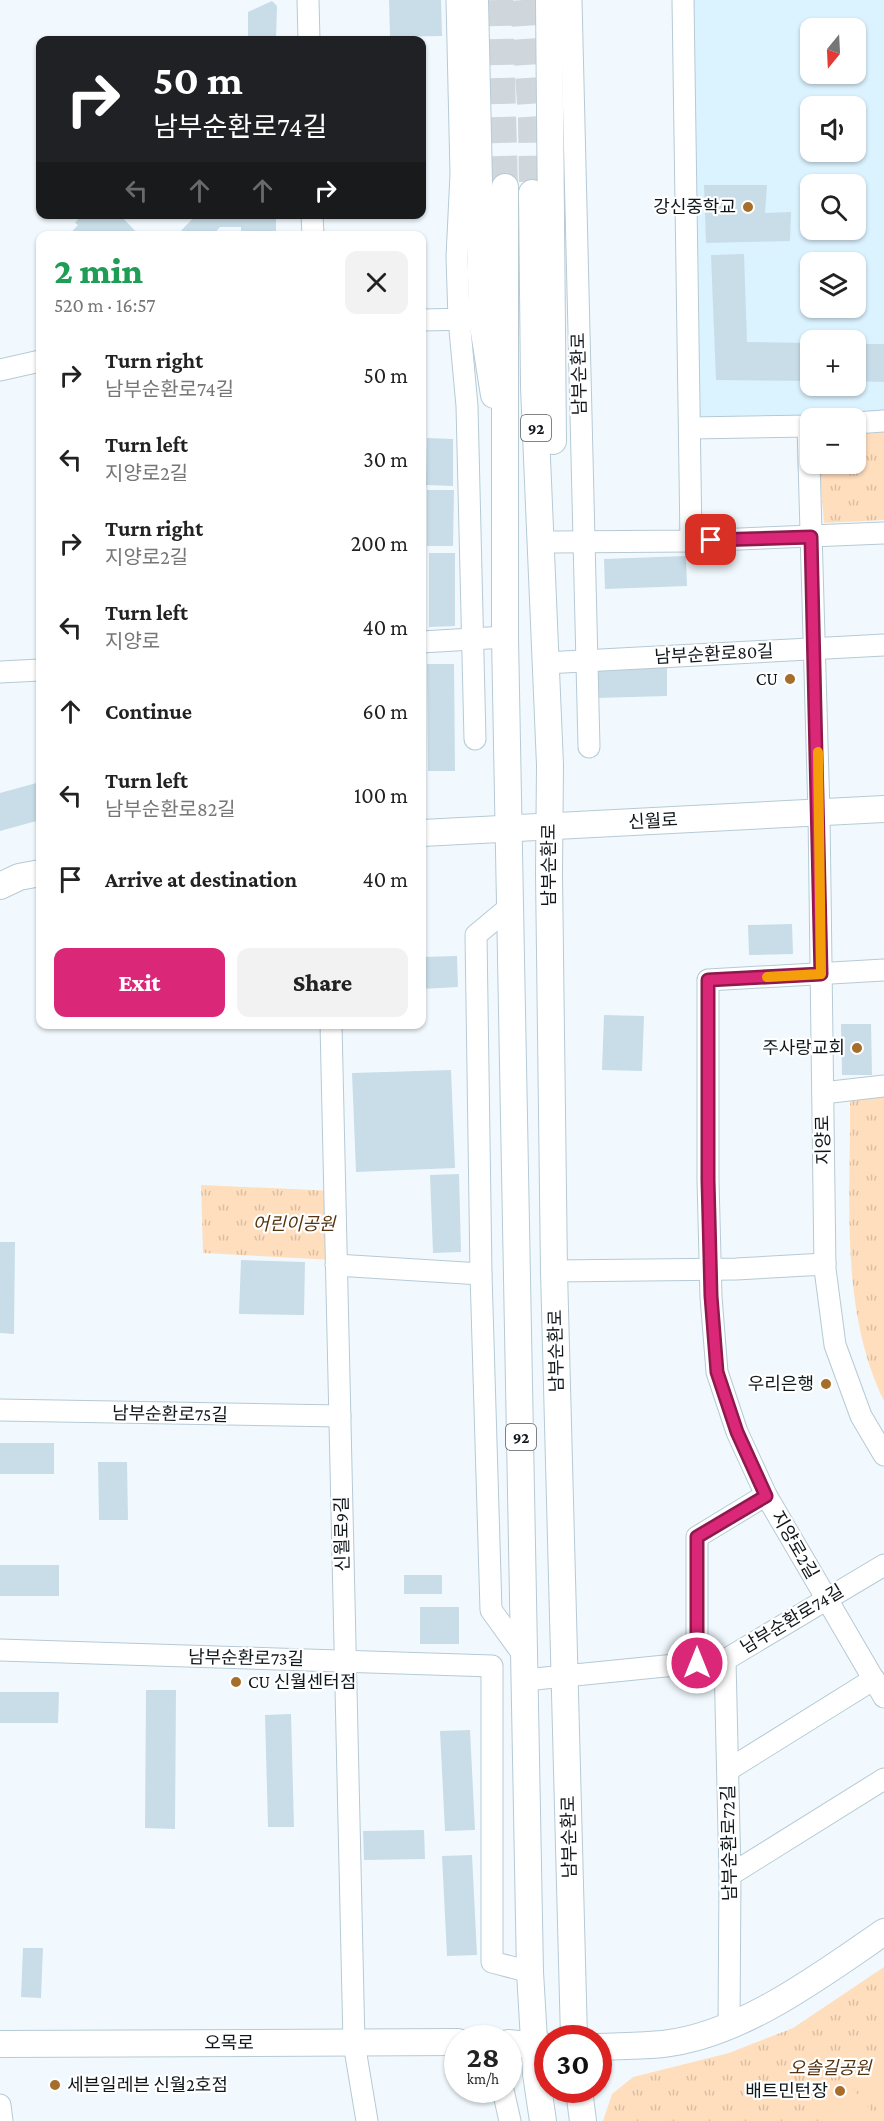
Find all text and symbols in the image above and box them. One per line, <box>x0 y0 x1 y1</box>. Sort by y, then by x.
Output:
north arrow <box>800 18 866 84</box>
map controls <box>800 18 866 474</box>
text: 50 m <box>153 56 243 103</box>
icon: right <box>54 60 132 138</box>
button: sound <box>800 96 866 162</box>
text: 남부순환로74길 <box>153 112 327 142</box>
icon: left <box>120 174 153 207</box>
icon: ahead <box>183 174 216 207</box>
icon: ahead <box>246 174 279 207</box>
icon: right <box>309 174 342 207</box>
button: search <box>800 174 866 240</box>
place label: 강신중학교 <box>653 197 736 217</box>
marker: 강신중학교 <box>741 200 755 214</box>
text: 2 min <box>54 251 143 291</box>
button: close <box>345 251 408 314</box>
button: layers <box>800 252 866 318</box>
text: 520 m · 16:57 <box>54 294 155 316</box>
button: + <box>800 330 866 396</box>
street label: 남부순환로 <box>568 332 590 416</box>
text: Turn right <box>105 348 203 373</box>
icon: right <box>54 359 87 392</box>
text: 50 m <box>363 363 408 388</box>
text: 남부순환로74길 <box>105 378 234 400</box>
button: − <box>800 408 866 474</box>
road number: 92 <box>521 415 551 441</box>
text: Turn left <box>105 432 188 457</box>
icon: left <box>54 443 87 476</box>
text: 30 m <box>363 447 408 472</box>
text: 지양로2길 <box>105 462 188 484</box>
pin <box>685 514 736 565</box>
text: Turn right <box>105 516 203 541</box>
icon: arrive <box>694 523 727 556</box>
icon: right <box>54 527 87 560</box>
text: 200 m <box>351 531 408 556</box>
text: 지양로2길 <box>105 546 188 568</box>
text: Turn left <box>105 600 188 625</box>
icon: left <box>54 611 87 644</box>
text: 40 m <box>363 615 408 640</box>
text: 지양로 <box>105 630 160 652</box>
street label: 남부순환로80길 <box>654 641 774 667</box>
place label: CU <box>756 669 778 689</box>
marker: CU <box>783 672 797 686</box>
icon: ahead <box>54 695 87 728</box>
text: Continue <box>105 699 192 724</box>
text: 60 m <box>363 699 408 724</box>
text: Turn left <box>105 768 188 793</box>
icon: left <box>54 779 87 812</box>
text: 100 m <box>354 783 408 808</box>
text: 남부순환로82길 <box>105 798 236 820</box>
street label: 신월로 <box>628 810 678 832</box>
street label: 남부순환로 <box>539 824 559 906</box>
icon: arrive <box>54 863 87 896</box>
text: Arrive at destination <box>105 867 297 892</box>
text: 40 m <box>363 867 408 892</box>
button: Exit <box>54 948 225 1017</box>
button: Share <box>237 948 408 1017</box>
place label: 주사랑교회 <box>762 1038 845 1058</box>
marker: 주사랑교회 <box>850 1041 864 1055</box>
street label: 지양로 <box>813 1115 833 1165</box>
park label: 어린이공원 <box>253 1214 337 1234</box>
street label: 남부순환로 <box>545 1309 567 1393</box>
place label: 우리은행 <box>748 1374 814 1394</box>
marker: 우리은행 <box>819 1377 833 1391</box>
street label: 남부순환로75길 <box>112 1403 228 1425</box>
road number: 92 <box>506 1424 536 1450</box>
street label: 신월로9길 <box>331 1496 353 1572</box>
street label: 지양로2길 <box>768 1508 822 1582</box>
street label: 남부순환로74길 <box>737 1580 847 1658</box>
position arrow <box>665 1631 729 1695</box>
street label: 남부순환로73길 <box>188 1647 304 1669</box>
place label: CU 신월센터점 <box>248 1672 356 1692</box>
marker: CU 신월센터점 <box>229 1675 243 1689</box>
street label: 남부순환로72길 <box>718 1785 740 1901</box>
street label: 남부순환로 <box>558 1795 580 1879</box>
speed limit sign: 30 <box>534 2025 612 2103</box>
street label: 오목로 <box>204 2033 254 2053</box>
text: 28 <box>467 2040 499 2073</box>
park label: 오솔길공원 <box>789 2058 873 2078</box>
text: km/h <box>467 2071 499 2087</box>
place label: 세븐일레븐 신월2호점 <box>67 2075 228 2095</box>
marker: 세븐일레븐 신월2호점 <box>48 2078 62 2092</box>
place label: 배트민턴장 <box>745 2081 828 2101</box>
marker: 배트민턴장 <box>833 2084 847 2098</box>

